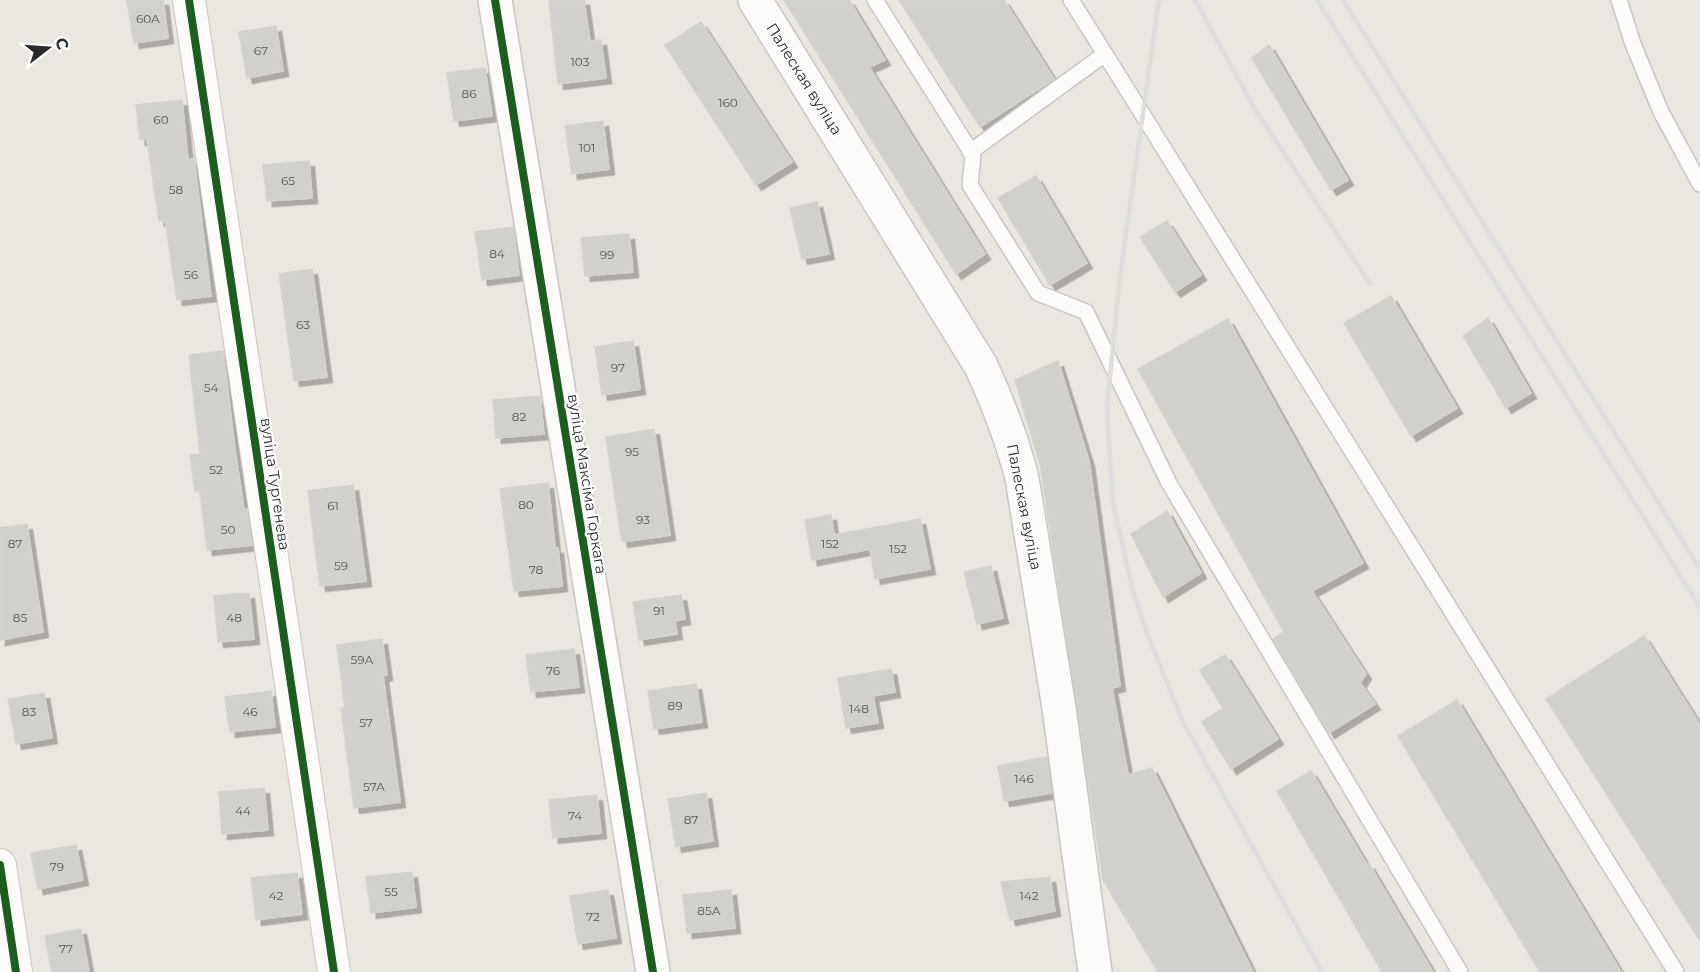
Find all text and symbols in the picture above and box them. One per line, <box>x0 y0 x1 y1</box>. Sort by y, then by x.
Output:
house number: 60А <box>136 11 160 26</box>
north arrow <box>18 18 78 78</box>
street label: Палеская вуліца <box>762 19 846 138</box>
text: С <box>51 35 73 52</box>
house number: 67 <box>254 43 268 58</box>
house number: 103 <box>571 54 590 69</box>
house number: 86 <box>462 86 476 101</box>
house number: 160 <box>718 95 738 110</box>
house number: 60 <box>153 112 169 127</box>
house number: 101 <box>579 140 595 155</box>
house number: 65 <box>281 173 295 188</box>
house number: 58 <box>169 182 184 197</box>
house number: 84 <box>489 246 505 261</box>
house number: 99 <box>600 247 614 262</box>
house number: 56 <box>184 267 198 282</box>
house number: 63 <box>296 317 310 332</box>
house number: 97 <box>611 360 625 375</box>
house number: 54 <box>204 380 218 395</box>
street label: вуліца Максіма Горкага <box>564 392 611 575</box>
house number: 82 <box>512 409 526 424</box>
street label: вуліца Тургенева <box>257 416 294 552</box>
street label: Палеская вуліца <box>1003 442 1046 572</box>
house number: 95 <box>625 444 639 459</box>
house number: 52 <box>209 462 223 477</box>
house number: 80 <box>518 497 534 512</box>
house number: 61 <box>327 498 339 513</box>
house number: 93 <box>636 512 650 527</box>
house number: 50 <box>221 522 235 537</box>
house number: 87 <box>8 536 22 551</box>
house number: 152 <box>821 536 839 551</box>
house number: 152 <box>889 541 907 556</box>
house number: 59 <box>334 558 348 573</box>
house number: 78 <box>529 562 544 577</box>
house number: 91 <box>653 603 665 618</box>
house number: 85 <box>13 610 27 625</box>
house number: 48 <box>226 610 242 625</box>
house number: 59А <box>351 652 374 667</box>
house number: 76 <box>546 663 560 678</box>
house number: 89 <box>668 698 682 713</box>
house number: 148 <box>849 701 869 716</box>
house number: 83 <box>22 704 36 719</box>
house number: 46 <box>242 704 258 719</box>
house number: 57 <box>359 715 373 730</box>
house number: 146 <box>1014 771 1034 786</box>
house number: 57А <box>363 779 385 794</box>
house number: 44 <box>235 803 251 818</box>
house number: 74 <box>568 808 582 823</box>
house number: 87 <box>684 812 698 827</box>
house number: 79 <box>50 859 64 874</box>
house number: 55 <box>384 884 398 899</box>
house number: 42 <box>269 888 284 903</box>
house number: 142 <box>1019 888 1039 903</box>
house number: 85А <box>697 903 721 918</box>
house number: 72 <box>586 909 600 924</box>
house number: 77 <box>59 941 73 956</box>

